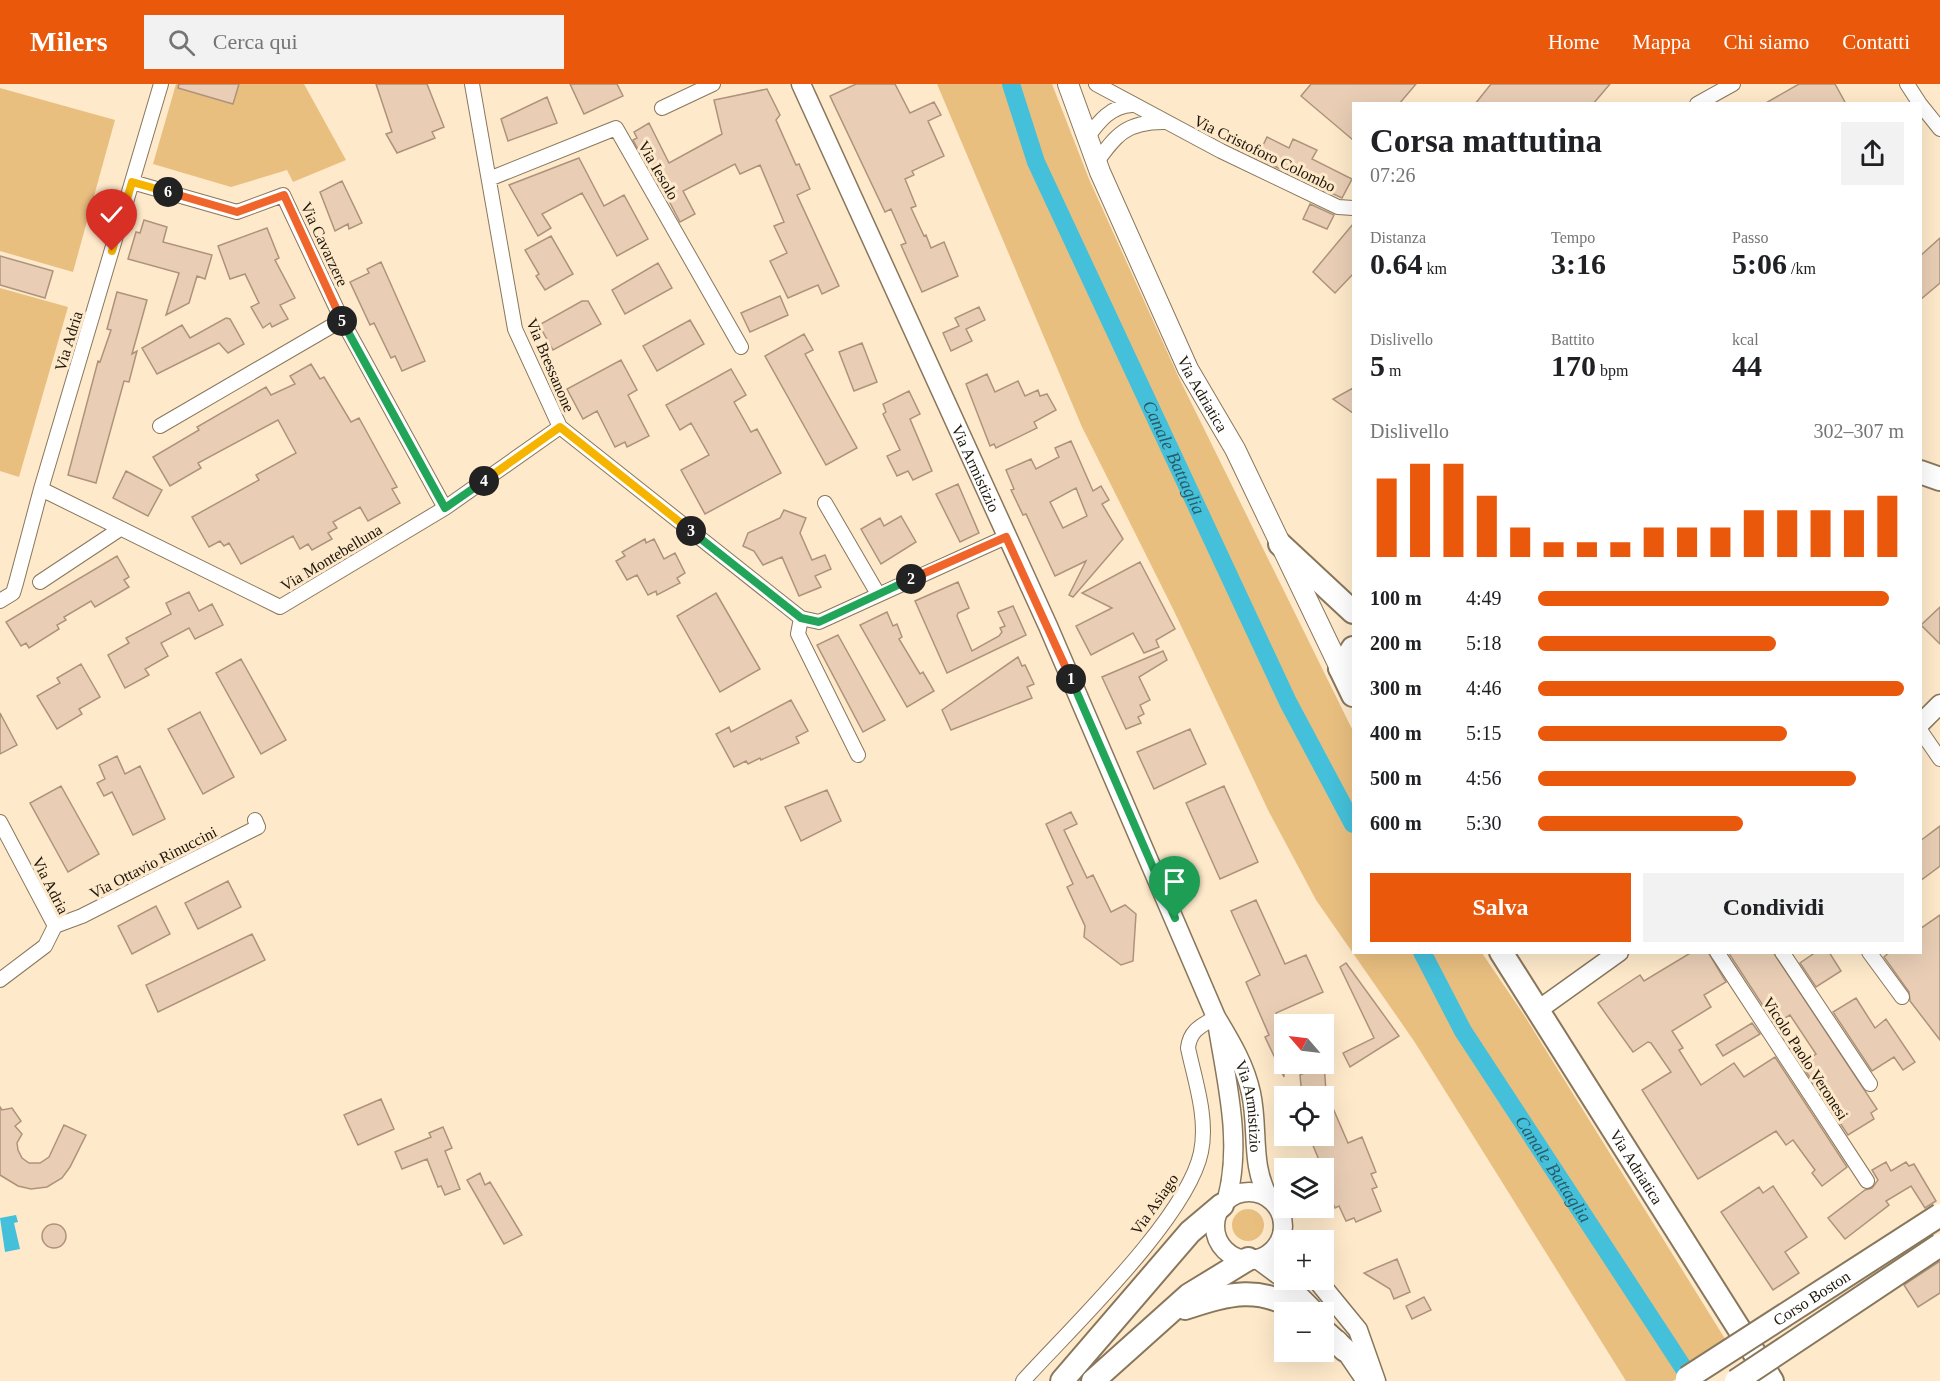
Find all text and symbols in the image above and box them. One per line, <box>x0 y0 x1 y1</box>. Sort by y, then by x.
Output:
search box <box>144 15 564 69</box>
text: Milers <box>30 26 108 57</box>
icon: search <box>165 26 198 59</box>
text: Cerca qui <box>213 29 298 54</box>
text: Home <box>1548 30 1599 54</box>
text: Mappa <box>1632 30 1691 54</box>
text: Chi siamo <box>1724 30 1809 54</box>
text: Contatti <box>1842 30 1910 54</box>
street label: Via Cristoforo Colombo <box>1191 112 1338 195</box>
button: share <box>1841 122 1904 185</box>
text: Corsa mattutina <box>1370 123 1602 159</box>
street label: Via Iesolo <box>635 138 682 203</box>
text: 07:26 <box>1370 164 1416 186</box>
pin: 6 <box>153 177 183 207</box>
text: 6 <box>164 183 172 200</box>
pin <box>86 189 137 251</box>
icon: check <box>95 198 128 231</box>
street label: Via Cavarzere <box>298 199 351 289</box>
text: Distanza <box>1370 229 1426 246</box>
text: Tempo <box>1551 229 1595 246</box>
text: Passo <box>1732 229 1768 246</box>
text: 0.64 <box>1370 247 1423 280</box>
text: 3:16 <box>1551 247 1606 280</box>
text: 5:06 <box>1732 247 1787 280</box>
text: km <box>1423 260 1447 277</box>
text: /km <box>1787 260 1816 277</box>
pin: 5 <box>327 306 357 336</box>
street label: Via Adria <box>51 309 86 373</box>
text: 5 <box>338 312 346 329</box>
street label: Via Bressanone <box>523 316 578 414</box>
text: Dislivello <box>1370 331 1433 348</box>
text: Battito <box>1551 331 1595 348</box>
text: kcal <box>1732 331 1759 348</box>
text: 5 <box>1370 349 1385 382</box>
text: 170 <box>1551 349 1596 382</box>
text: 44 <box>1732 349 1762 382</box>
street label: Via Adriatica <box>1174 353 1231 435</box>
text: m <box>1385 362 1401 379</box>
text: bpm <box>1596 362 1628 379</box>
water label: Canale Battaglia <box>1139 397 1209 518</box>
text: Dislivello <box>1370 420 1449 442</box>
text: 302–307 m <box>1813 420 1904 442</box>
street label: Via Armistizio <box>948 422 1003 514</box>
pin: 4 <box>469 466 499 496</box>
text: 4 <box>480 472 488 489</box>
pin: 3 <box>676 516 706 546</box>
street label: Via Montebelluna <box>278 521 385 594</box>
text: 3 <box>687 522 695 539</box>
pin: 2 <box>896 564 926 594</box>
text: 2 <box>907 570 915 587</box>
text: 100 m <box>1370 587 1422 609</box>
text: 4:49 <box>1466 587 1502 609</box>
text: 200 m <box>1370 632 1422 654</box>
text: 5:18 <box>1466 632 1502 654</box>
pin: 1 <box>1056 664 1086 694</box>
text: 1 <box>1067 670 1075 687</box>
text: 300 m <box>1370 677 1422 699</box>
text: 4:46 <box>1466 677 1502 699</box>
text: 400 m <box>1370 722 1422 744</box>
text: 5:15 <box>1466 722 1502 744</box>
text: 500 m <box>1370 767 1422 789</box>
text: 4:56 <box>1466 767 1502 789</box>
text: 600 m <box>1370 812 1422 834</box>
text: 5:30 <box>1466 812 1502 834</box>
street label: Via Ottavio Rinuccini <box>87 823 220 902</box>
street label: Via Adria <box>29 854 72 917</box>
pin <box>1149 856 1200 918</box>
icon: arrive <box>1158 865 1191 898</box>
button: Salva <box>1370 873 1631 942</box>
button: Condividi <box>1643 873 1904 942</box>
street label: Vicolo Paolo Veronesi <box>1760 994 1852 1123</box>
north arrow <box>1274 1014 1334 1074</box>
map controls <box>1274 1014 1334 1362</box>
street label: Via Armistizio <box>1232 1058 1264 1153</box>
button: locate <box>1274 1086 1334 1146</box>
water label: Canale Battaglia <box>1511 1112 1596 1226</box>
street label: Via Adriatica <box>1606 1127 1666 1207</box>
button: layers <box>1274 1158 1334 1218</box>
street label: Via Asiago <box>1127 1170 1182 1239</box>
button: + <box>1274 1230 1334 1290</box>
street label: Corso Boston <box>1770 1267 1853 1329</box>
button: − <box>1274 1302 1334 1362</box>

